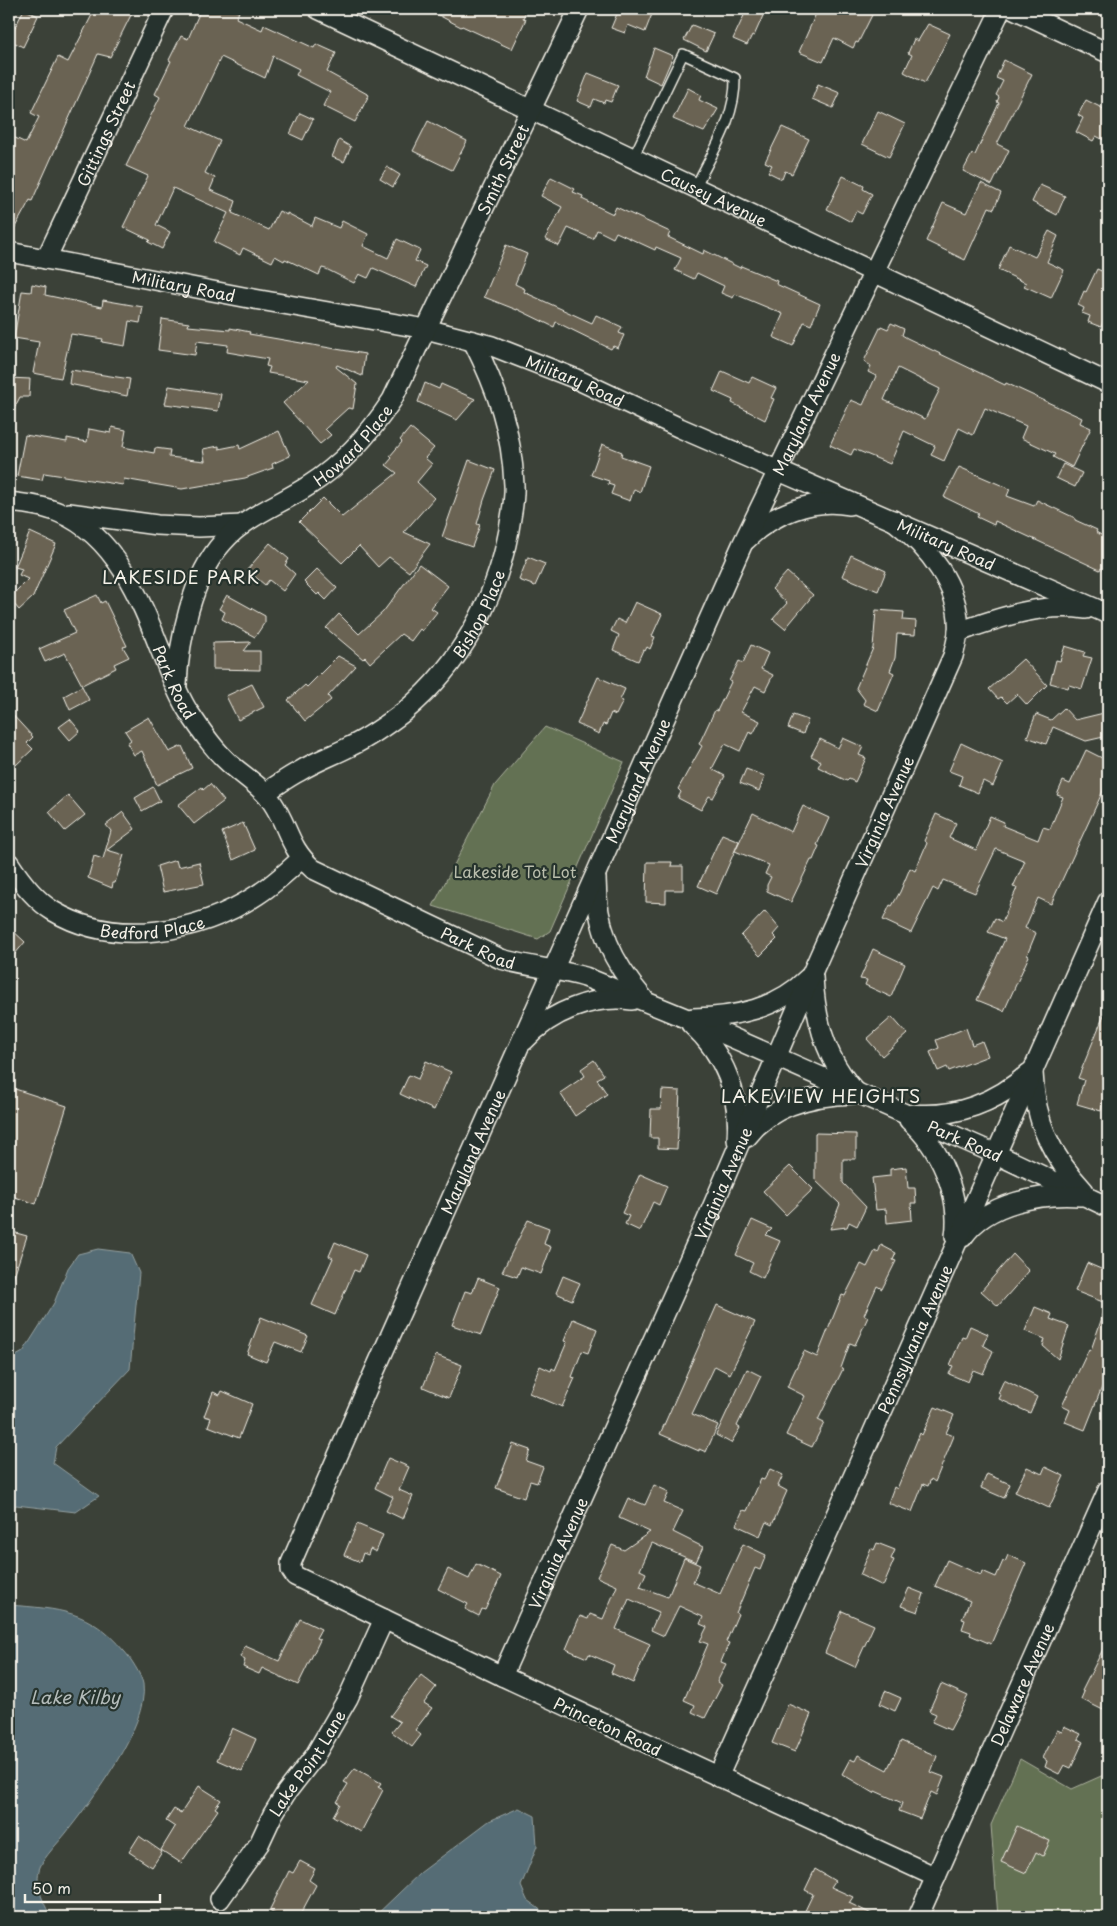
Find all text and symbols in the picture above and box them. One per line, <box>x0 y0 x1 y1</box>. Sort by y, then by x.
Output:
street label: Gittings Street <box>70 76 141 190</box>
street label: Smith Street <box>470 120 534 218</box>
street label: Causey Avenue <box>657 161 771 232</box>
street label: Military Road <box>130 264 237 307</box>
street label: Maryland Avenue <box>766 347 846 479</box>
street label: Military Road <box>523 348 628 412</box>
street label: Howard Place <box>308 399 398 491</box>
street label: Military Road <box>894 512 999 576</box>
district label: LAKESIDE PARK <box>102 563 260 590</box>
street label: Bishop Place <box>446 567 510 662</box>
street label: Park Road <box>148 641 202 724</box>
street label: Maryland Avenue <box>599 714 676 847</box>
street label: Virginia Avenue <box>848 751 919 871</box>
park label: Lakeside Tot Lot <box>454 859 577 883</box>
street label: Bedford Place <box>98 909 208 944</box>
street label: Park Road <box>437 920 518 974</box>
district label: LAKEVIEW HEIGHTS <box>721 1082 921 1109</box>
street label: Maryland Avenue <box>434 1085 511 1218</box>
street label: Park Road <box>924 1113 1007 1167</box>
street label: Virginia Avenue <box>688 1123 757 1243</box>
street label: Pennsylvania Avenue <box>871 1260 958 1417</box>
street label: Virginia Avenue <box>522 1493 593 1613</box>
street label: Delaware Avenue <box>984 1619 1060 1749</box>
water label: Lake Kilby <box>30 1683 122 1710</box>
street label: Princeton Road <box>550 1691 666 1761</box>
street label: Lake Point Lane <box>263 1705 351 1821</box>
scale bar <box>25 1871 160 1903</box>
text: 50 m <box>32 1876 71 1899</box>

